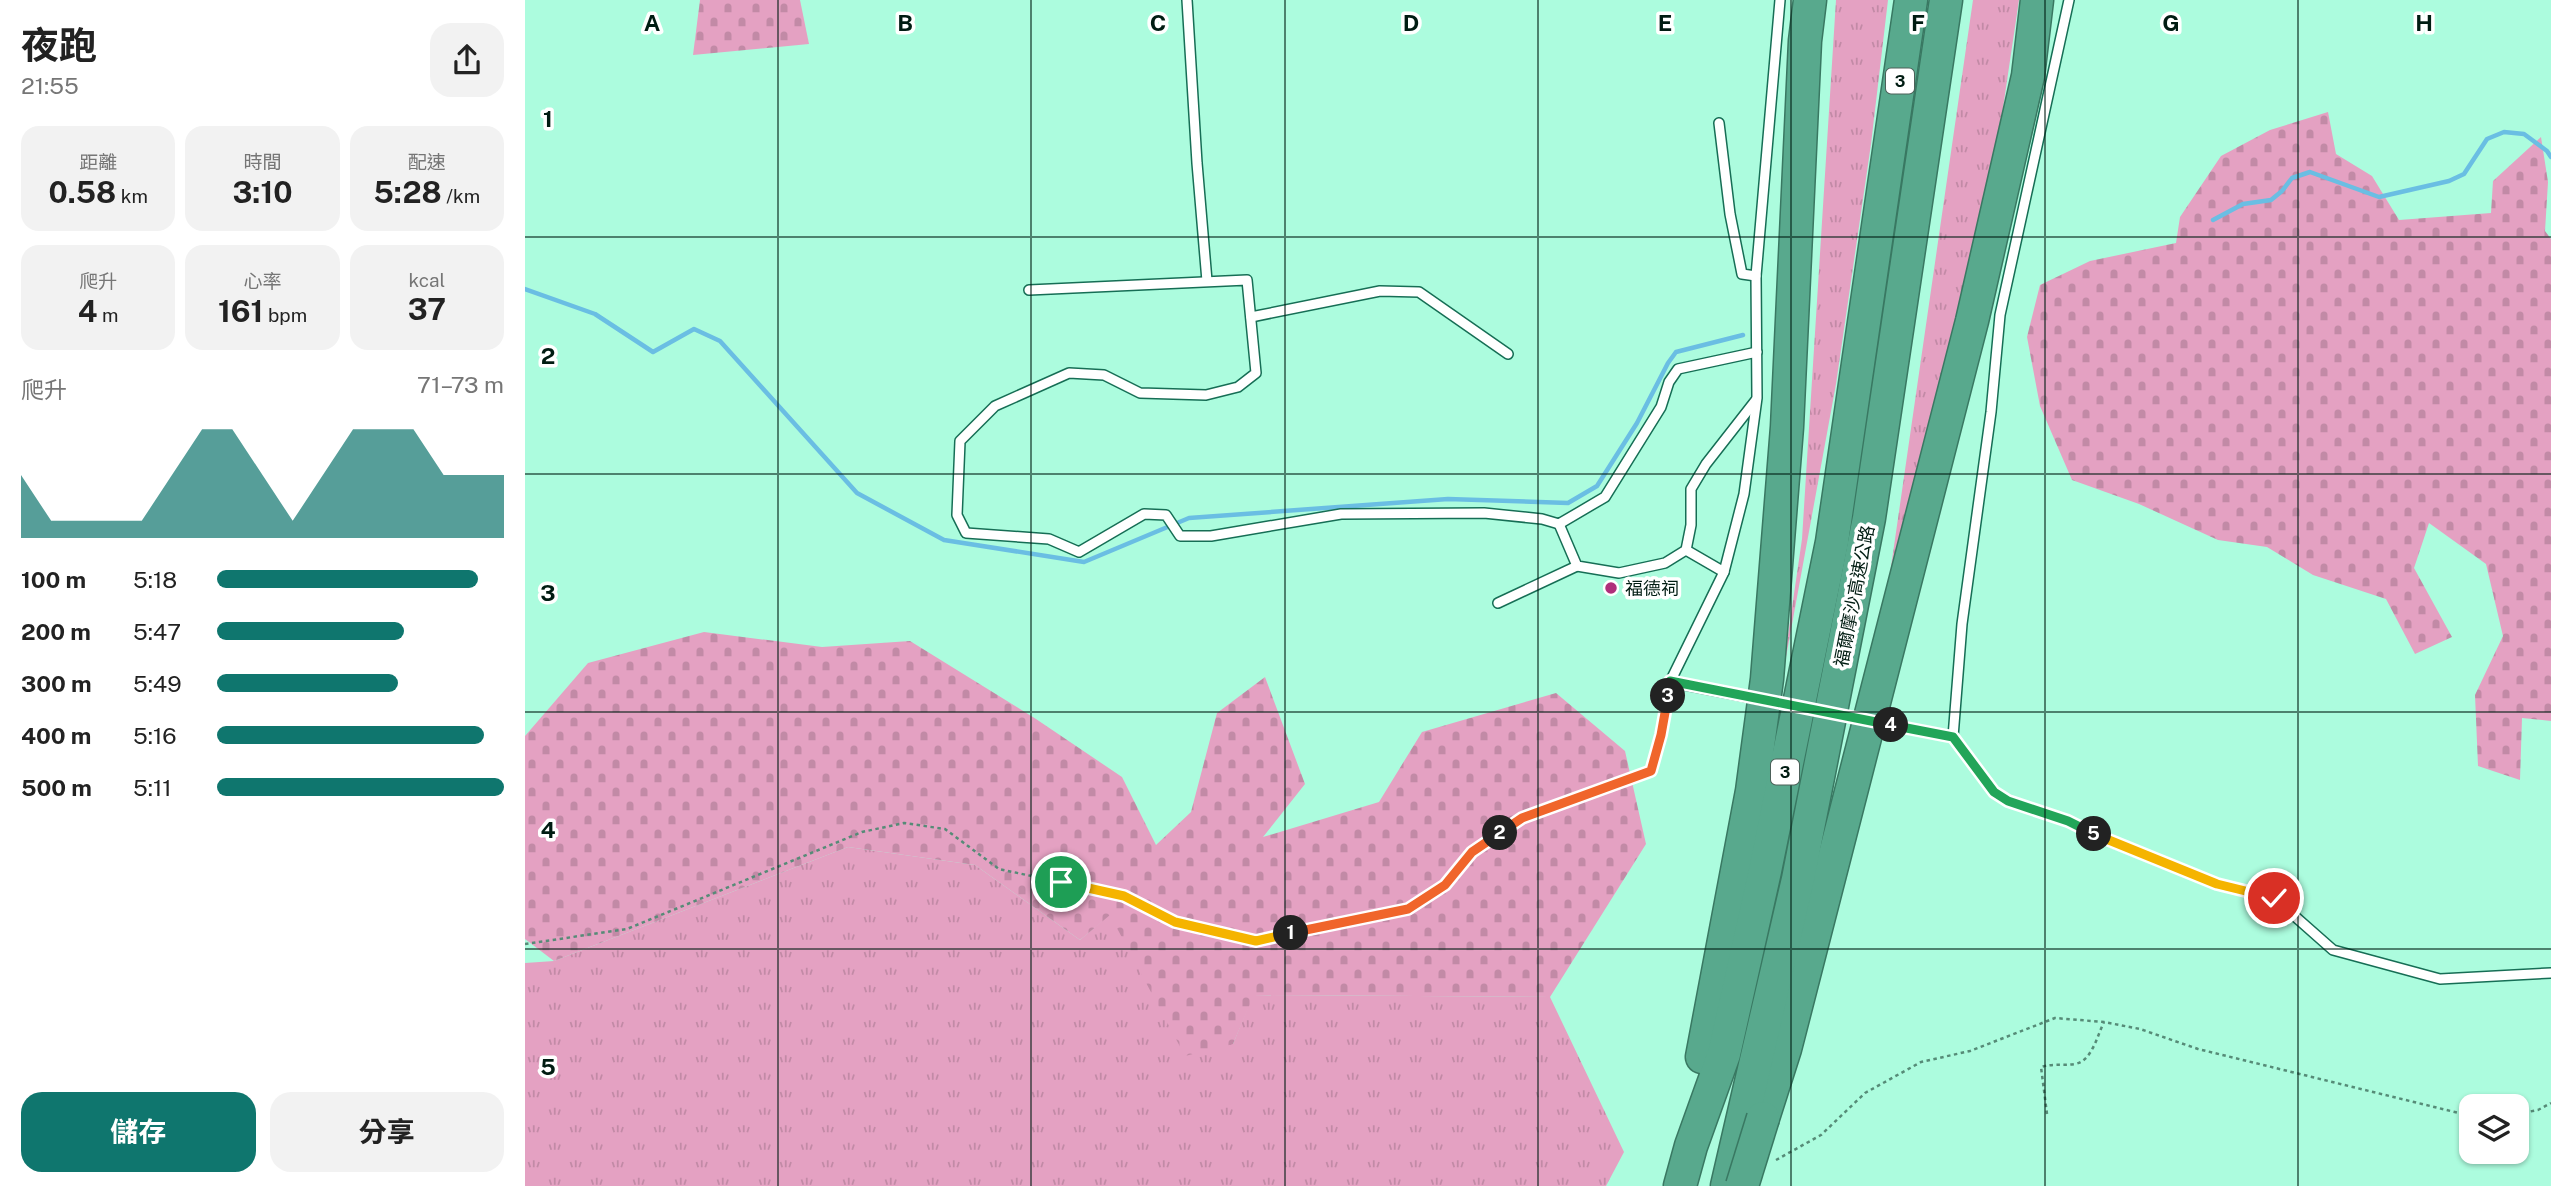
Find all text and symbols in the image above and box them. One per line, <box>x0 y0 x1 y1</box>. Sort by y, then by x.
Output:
text: A <box>644 9 661 36</box>
text: B <box>897 9 913 36</box>
text: C <box>1150 9 1166 36</box>
text: D <box>1403 9 1419 36</box>
text: E <box>1658 9 1672 36</box>
text: F <box>1911 9 1925 36</box>
text: G <box>2162 9 2180 36</box>
text: H <box>2415 9 2433 36</box>
text: 夜跑 <box>21 23 97 68</box>
button: share <box>430 23 504 97</box>
road number: 3 <box>1886 68 1914 94</box>
text: 21:55 <box>21 72 79 99</box>
text: 1 <box>543 105 553 132</box>
text: 距離 <box>79 151 117 173</box>
text: 時間 <box>243 151 282 173</box>
text: 配速 <box>408 151 446 173</box>
text: 0.58 <box>48 174 116 210</box>
text: 3:10 <box>232 174 293 210</box>
text: 5:28 <box>374 174 442 210</box>
text: km <box>116 185 148 207</box>
text: /km <box>442 185 480 207</box>
text: kcal <box>408 269 445 291</box>
text: 爬升 <box>79 270 117 292</box>
text: 心率 <box>243 270 282 292</box>
text: 37 <box>408 291 446 327</box>
text: 4 <box>78 293 97 329</box>
text: 161 <box>218 293 263 329</box>
text: m <box>97 304 119 326</box>
text: bpm <box>263 304 307 326</box>
text: 2 <box>541 342 555 369</box>
text: 71–73 m <box>417 371 504 398</box>
text: 爬升 <box>21 376 67 403</box>
street label: 福爾摩沙高速公路 <box>1830 523 1878 669</box>
text: 100 m <box>21 566 86 593</box>
text: 5:18 <box>133 566 177 593</box>
place label: 福德祠 <box>1625 578 1679 599</box>
text: 3 <box>540 579 556 606</box>
marker: 福德祠 <box>1603 580 1619 596</box>
text: 200 m <box>21 618 91 645</box>
text: 5:47 <box>133 618 181 645</box>
text: 300 m <box>21 670 92 697</box>
text: 5:49 <box>133 670 182 697</box>
pin: 3 <box>1651 678 1685 714</box>
text: 3 <box>1661 684 1674 706</box>
pin: 4 <box>1873 708 1909 742</box>
text: 4 <box>1884 713 1897 735</box>
text: 400 m <box>21 722 91 749</box>
text: 5:16 <box>133 722 177 749</box>
road number: 3 <box>1771 760 1799 785</box>
text: 500 m <box>21 774 92 801</box>
text: 5:11 <box>133 774 172 801</box>
text: 4 <box>540 816 556 843</box>
pin: 2 <box>1483 816 1517 850</box>
pin: 5 <box>2077 816 2111 852</box>
text: 2 <box>1493 821 1506 843</box>
text: 5 <box>2087 822 2100 844</box>
pin <box>1031 852 1091 912</box>
icon: arrive <box>1042 863 1080 901</box>
pin <box>2244 868 2304 928</box>
icon: check <box>2255 879 2293 917</box>
pin: 1 <box>1273 916 1309 950</box>
text: 1 <box>1286 921 1295 943</box>
text: 5 <box>540 1053 556 1080</box>
button: 儲存 <box>21 1092 256 1172</box>
button: 分享 <box>270 1092 504 1172</box>
map controls <box>2459 1094 2529 1164</box>
button: layers <box>2459 1094 2529 1164</box>

